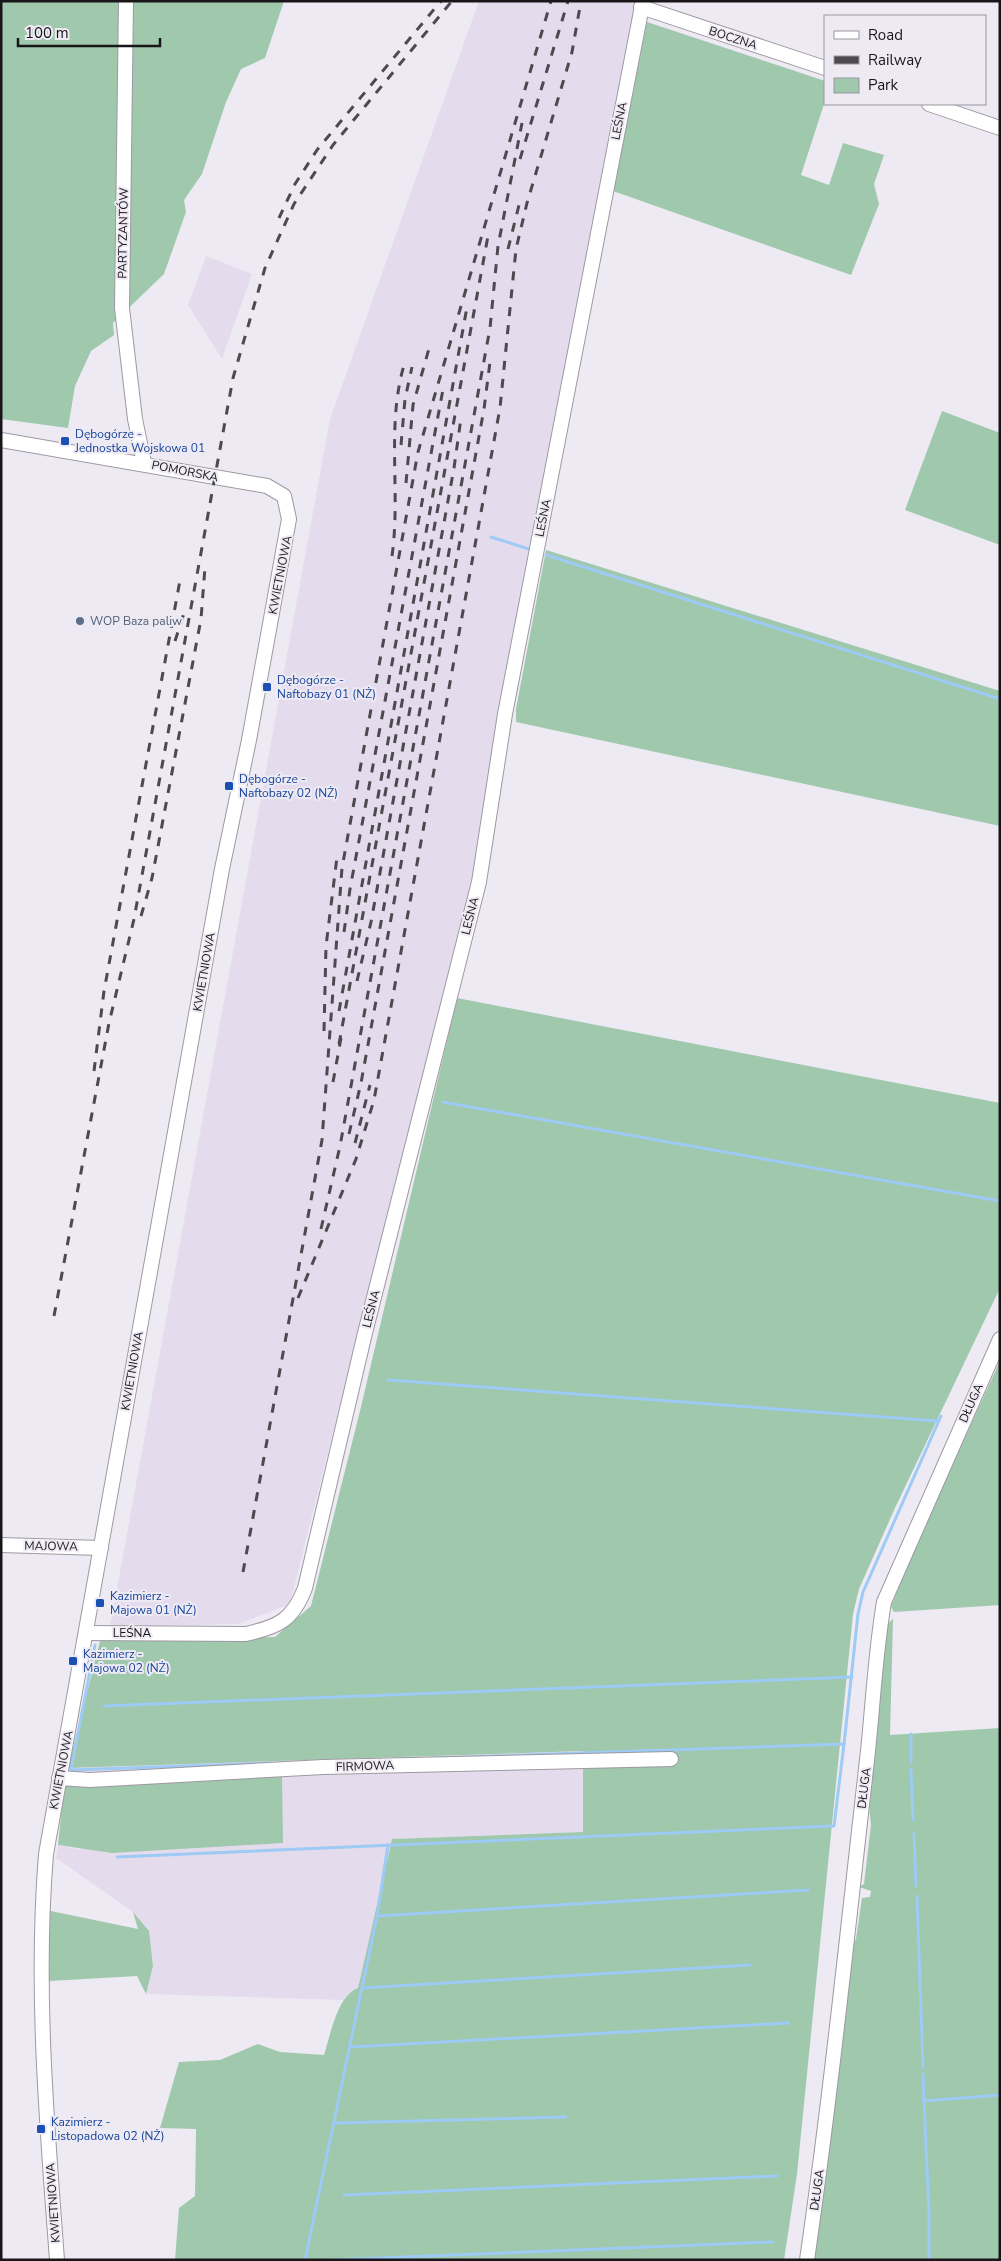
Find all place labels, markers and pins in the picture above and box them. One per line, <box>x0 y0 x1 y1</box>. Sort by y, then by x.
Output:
place label: Dębogórze - Jednostka Wojskowa 01 <box>74 426 205 456</box>
marker: Dębogórze - Jednostka Wojskowa 01 <box>59 435 71 447</box>
place label: WOP Baza paliw <box>90 613 182 629</box>
marker: WOP Baza paliw <box>74 615 86 627</box>
place label: Dębogórze - Naftobazy 01 (NŻ) <box>277 672 376 702</box>
marker: Dębogórze - Naftobazy 01 (NŻ) <box>261 681 273 693</box>
place label: Dębogórze - Naftobazy 02 (NŻ) <box>239 771 338 801</box>
marker: Dębogórze - Naftobazy 02 (NŻ) <box>223 780 235 792</box>
place label: Kazimierz - Majowa 01 (NŻ) <box>110 1588 197 1618</box>
marker: Kazimierz - Majowa 01 (NŻ) <box>94 1597 106 1609</box>
place label: Kazimierz - Majowa 02 (NŻ) <box>83 1646 170 1676</box>
marker: Kazimierz - Majowa 02 (NŻ) <box>67 1655 79 1667</box>
place label: Kazimierz - Listopadowa 02 (NŻ) <box>51 2114 164 2144</box>
marker: Kazimierz - Listopadowa 02 (NŻ) <box>35 2123 47 2135</box>

